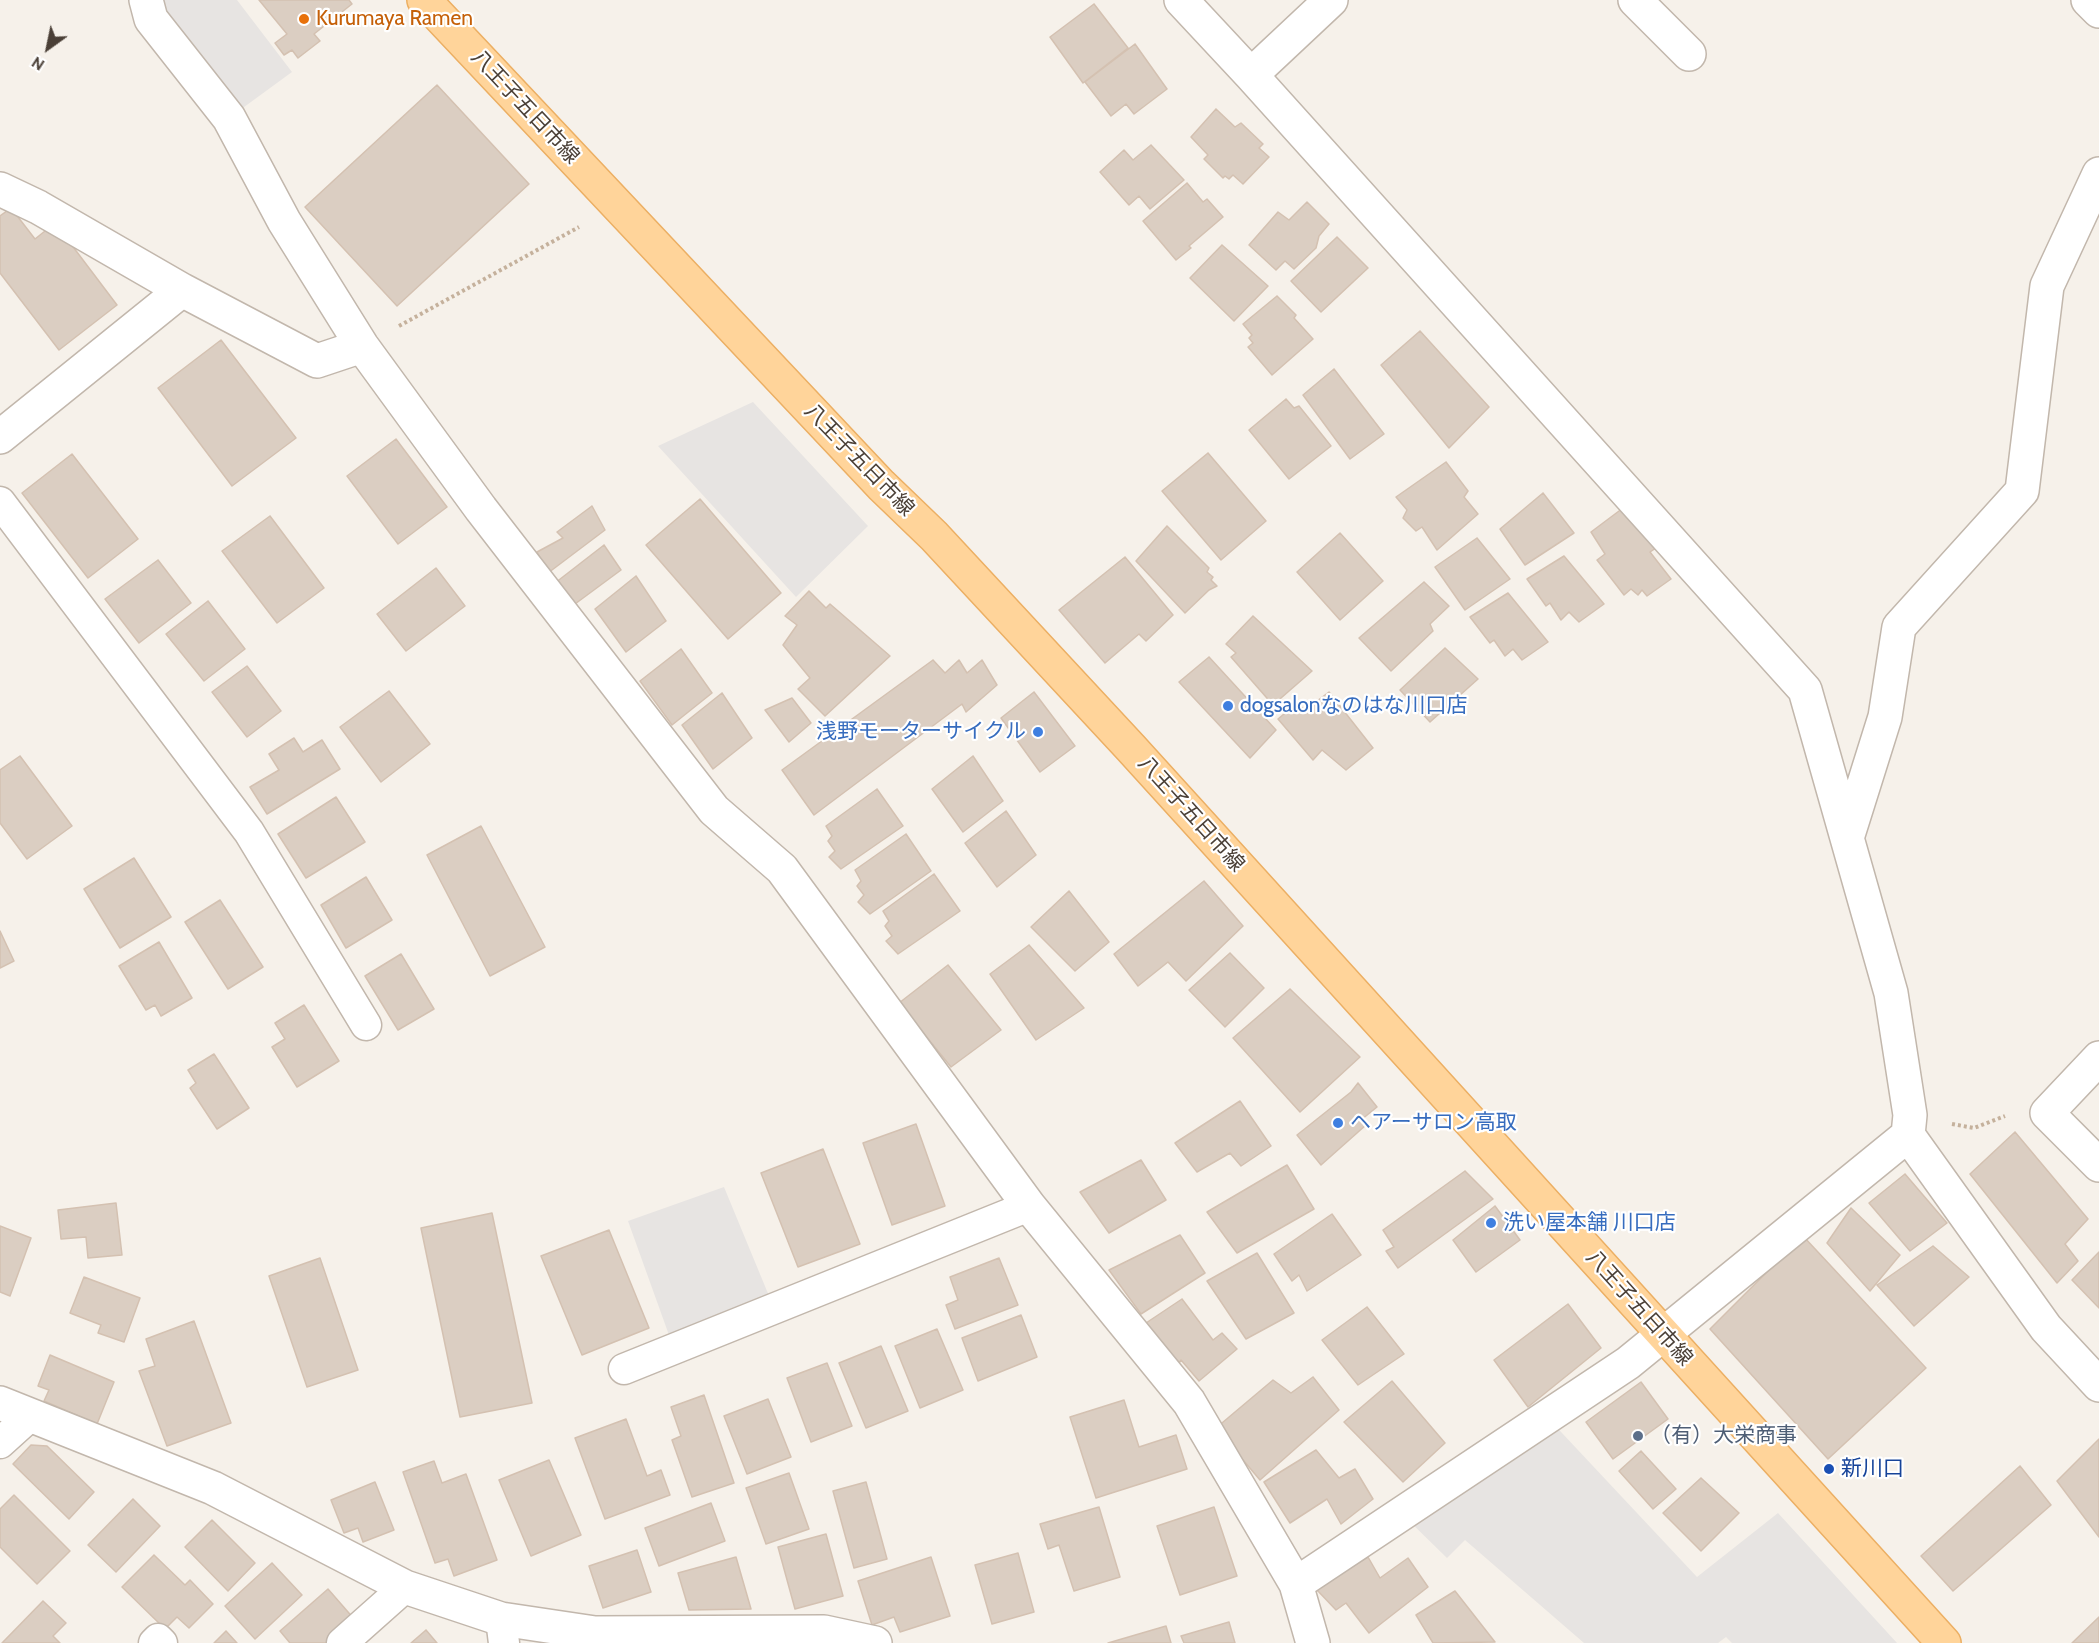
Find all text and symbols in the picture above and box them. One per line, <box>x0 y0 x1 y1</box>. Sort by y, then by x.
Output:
place label: Kurumaya Ramen <box>316 6 473 32</box>
marker: Kurumaya Ramen <box>297 12 311 26</box>
north arrow <box>18 18 78 78</box>
street label: 八王子五日市線 <box>466 45 584 169</box>
text: N <box>28 52 48 75</box>
street label: 八王子五日市線 <box>799 398 919 522</box>
place label: dogsalonなのはな川口店 <box>1240 693 1468 719</box>
marker: dogsalonなのはな川口店 <box>1221 699 1235 713</box>
place label: 浅野モーターサイクル <box>816 719 1026 745</box>
marker: 浅野モーターサイクル <box>1031 725 1045 739</box>
street label: 八王子五日市線 <box>1132 751 1250 877</box>
place label: ヘアーサロン高取 <box>1350 1110 1517 1136</box>
marker: ヘアーサロン高取 <box>1331 1116 1345 1130</box>
place label: 洗い屋本舗 川口店 <box>1503 1210 1676 1236</box>
marker: 洗い屋本舗 川口店 <box>1484 1216 1498 1230</box>
street label: 八王子五日市線 <box>1580 1245 1698 1371</box>
place label: （有）大栄商事 <box>1650 1423 1797 1449</box>
marker: （有）大栄商事 <box>1631 1429 1645 1443</box>
place label: 新川口 <box>1841 1456 1904 1482</box>
marker: 新川口 <box>1822 1462 1836 1476</box>

